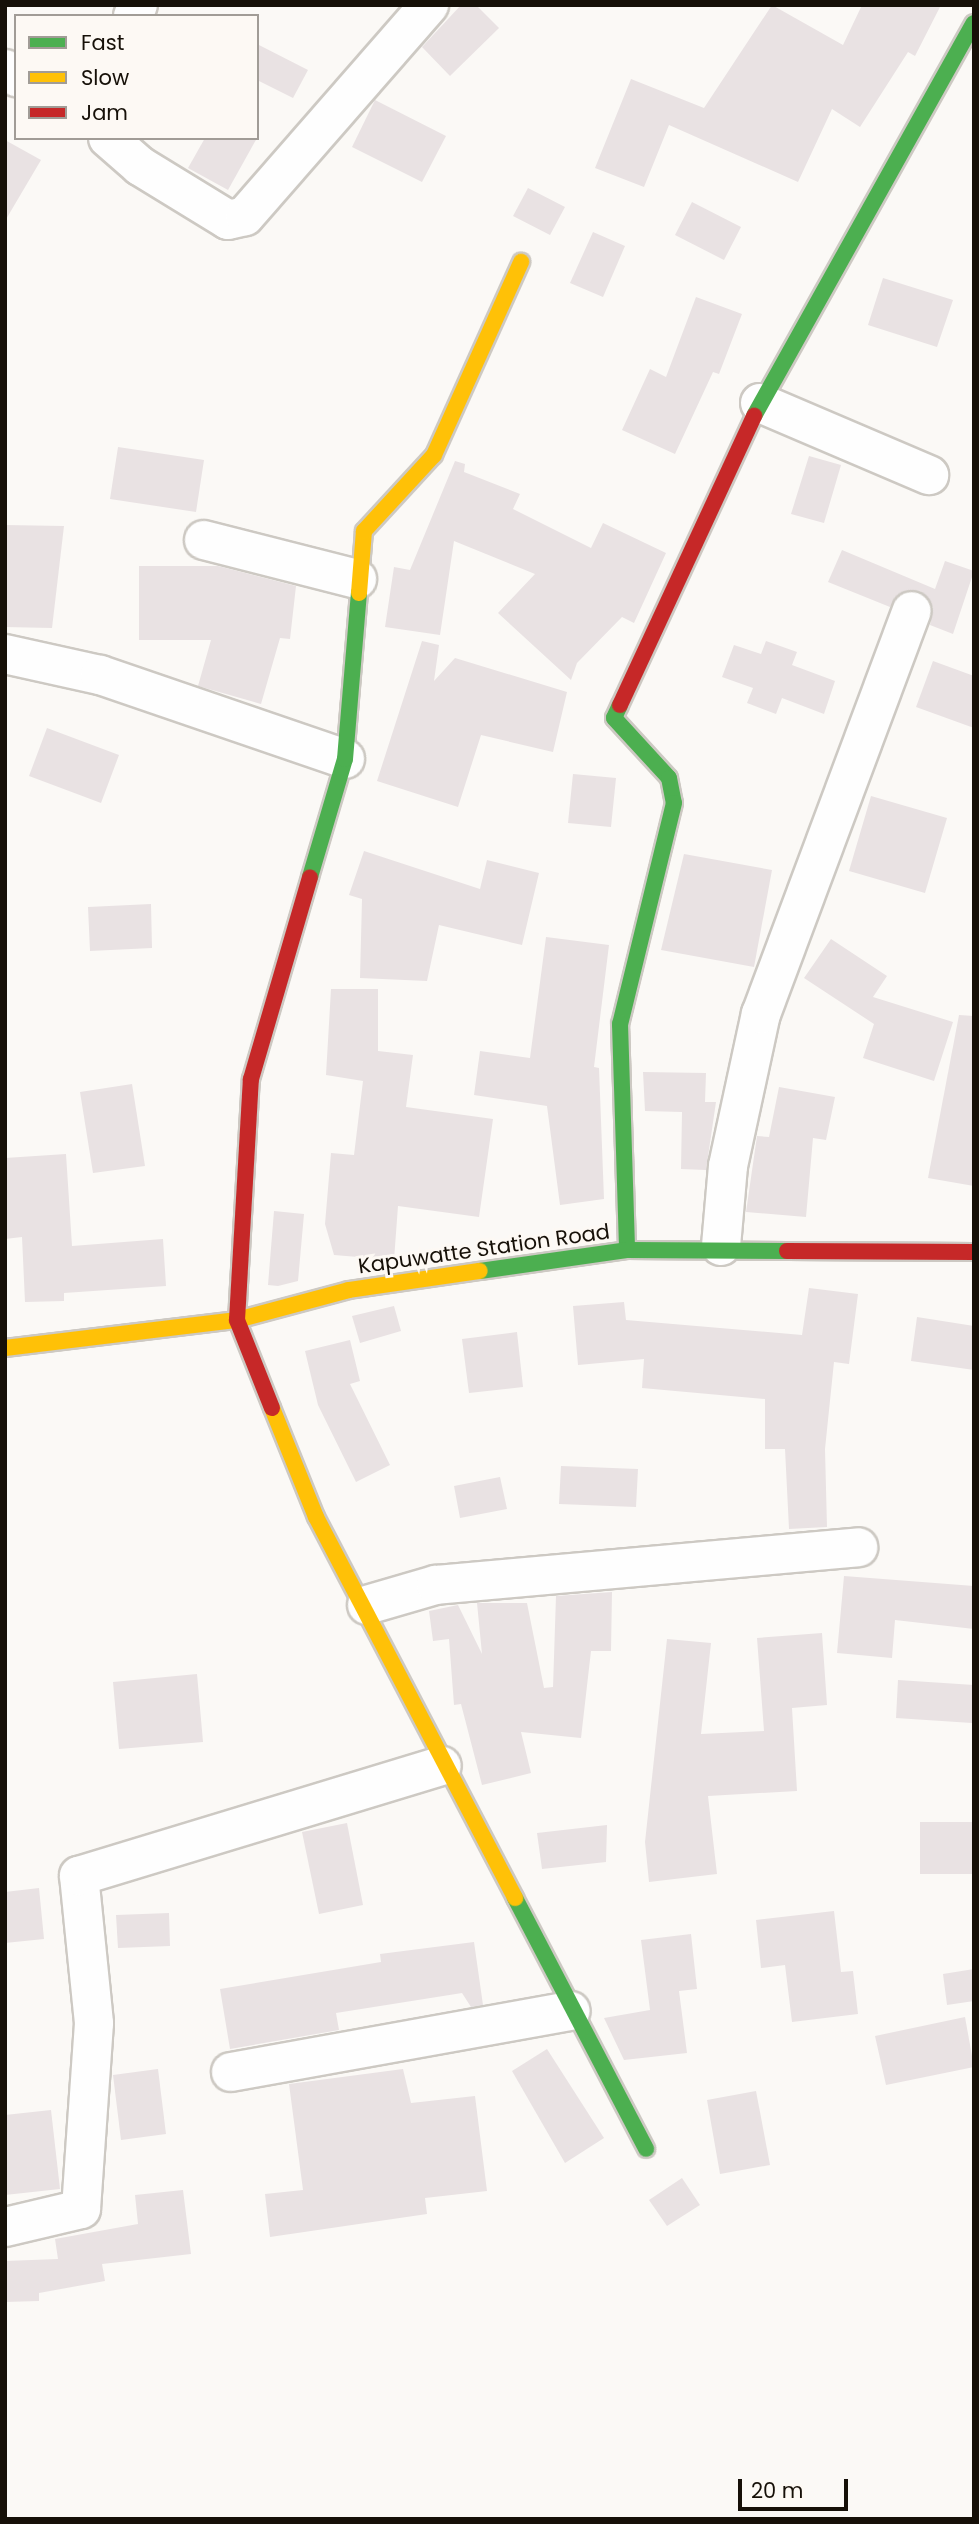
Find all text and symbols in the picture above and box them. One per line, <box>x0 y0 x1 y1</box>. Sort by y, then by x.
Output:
legend <box>14 14 259 140</box>
text: Fast <box>81 28 124 57</box>
text: Slow <box>81 63 129 92</box>
text: Jam <box>81 98 128 127</box>
street label: Kapuwatte Station Road <box>357 1219 611 1279</box>
scale bar <box>741 2464 851 2508</box>
text: 20 m <box>751 2476 804 2505</box>

